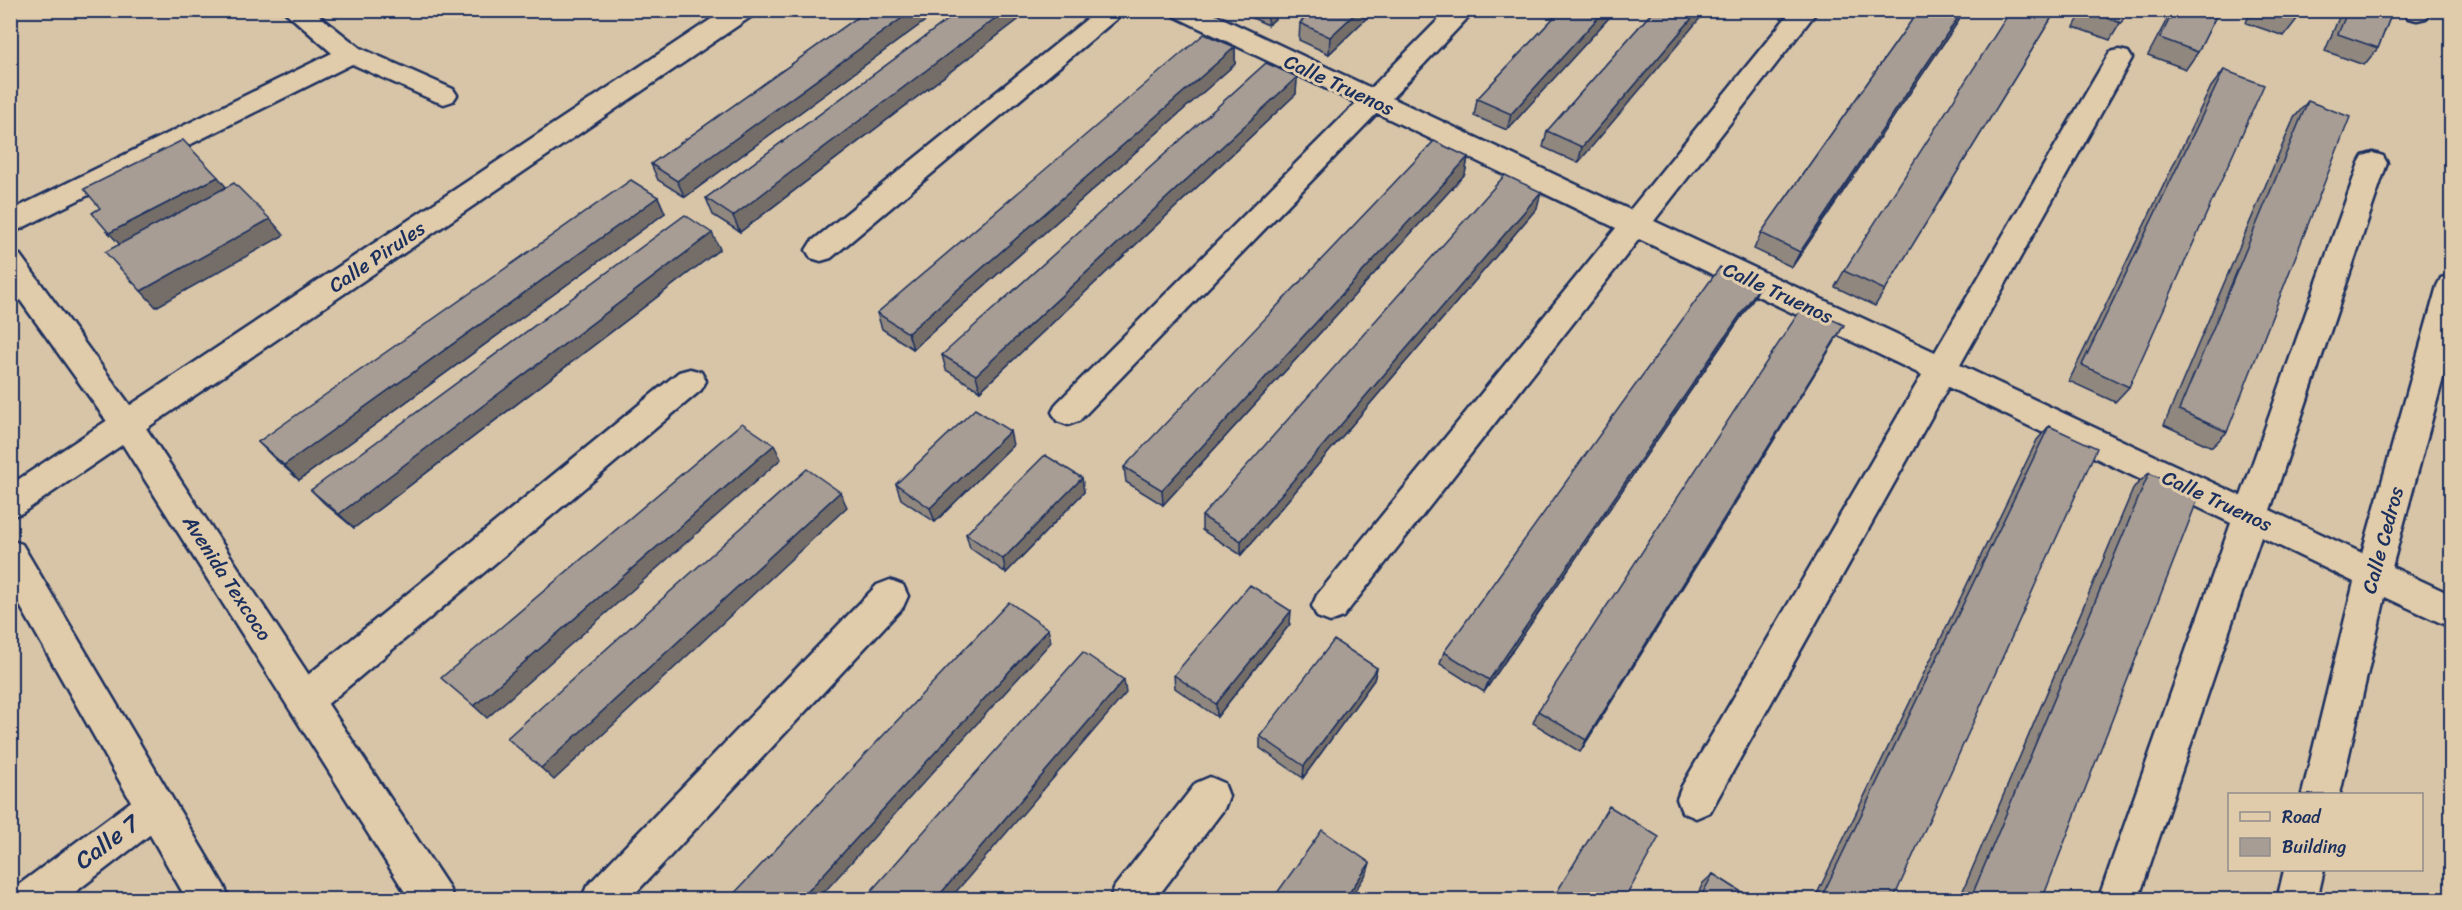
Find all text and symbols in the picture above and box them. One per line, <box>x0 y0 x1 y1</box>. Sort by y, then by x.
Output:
street label: Calle Truenos <box>1278 44 1401 126</box>
street label: Calle Pirules <box>321 211 433 302</box>
street label: Calle Truenos <box>1717 252 1840 334</box>
street label: Calle Truenos <box>2156 460 2279 542</box>
street label: Calle Cedros <box>2352 482 2414 597</box>
street label: Avenida Texcoco <box>172 507 281 648</box>
legend <box>2228 793 2423 871</box>
text: Road <box>2282 801 2322 833</box>
street label: Calle 7 <box>65 802 150 881</box>
text: Building <box>2282 831 2346 863</box>

